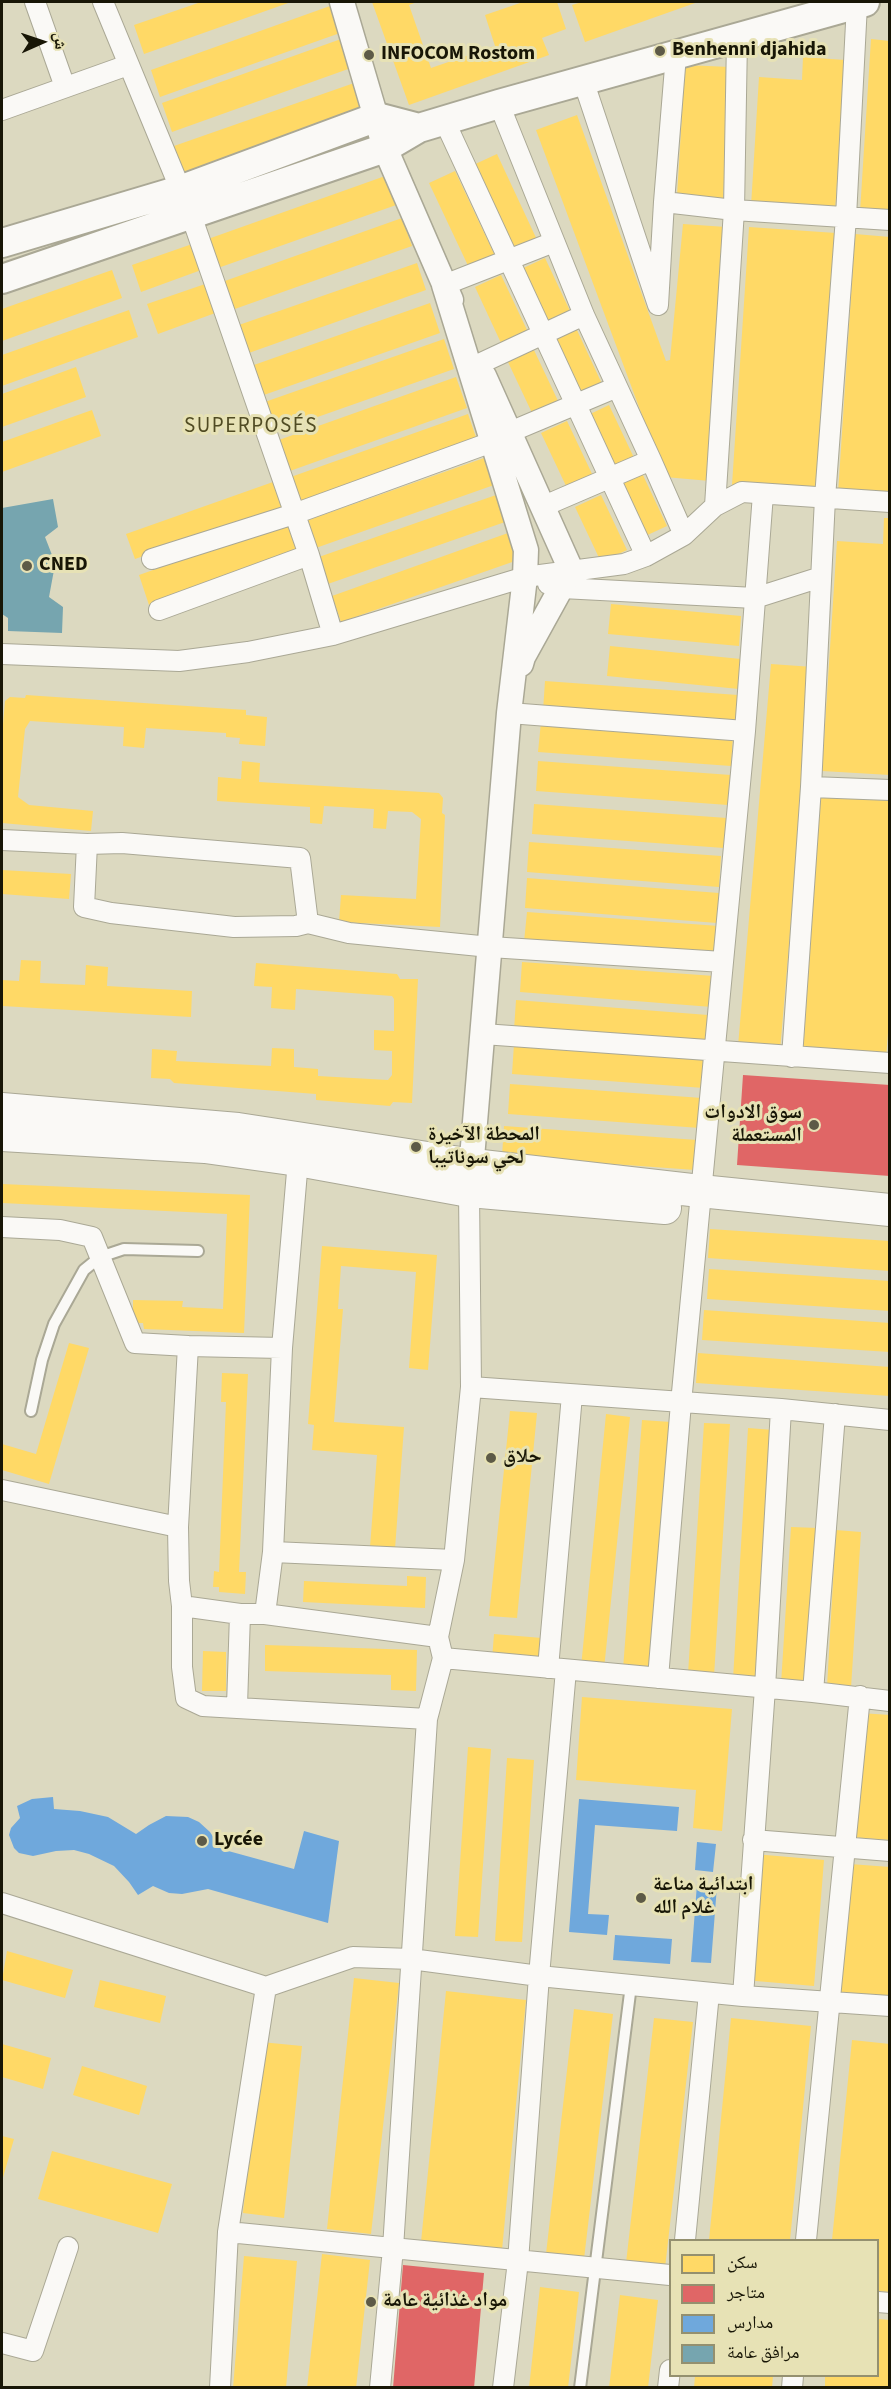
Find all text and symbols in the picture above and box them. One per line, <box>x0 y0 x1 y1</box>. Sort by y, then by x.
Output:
north arrow <box>12 12 72 72</box>
text: ش <box>49 32 71 50</box>
place label: Benhenni djahida <box>672 39 827 63</box>
place label: INFOCOM Rostom <box>381 43 535 67</box>
marker: Benhenni djahida <box>653 44 667 58</box>
marker: INFOCOM Rostom <box>362 48 376 62</box>
district label: SUPERPOSÉS <box>184 414 318 440</box>
place label: CNED <box>39 554 88 578</box>
marker: CNED <box>20 559 34 573</box>
place label: سوق الادوات المستعملة <box>704 1102 802 1149</box>
marker: سوق الادوات المستعملة <box>807 1118 821 1132</box>
place label: المحطة الآخيرة لحي سوناتيبا <box>428 1124 540 1171</box>
marker: المحطة الآخيرة لحي سوناتيبا <box>409 1140 423 1154</box>
place label: حلاق <box>503 1446 542 1470</box>
marker: حلاق <box>484 1451 498 1465</box>
place label: Lycée <box>214 1829 263 1853</box>
marker: Lycée <box>195 1834 209 1848</box>
place label: ابتدائية مناعة غلام الله <box>653 1874 753 1921</box>
marker: ابتدائية مناعة غلام الله <box>634 1891 648 1905</box>
legend <box>669 2239 879 2377</box>
text: سكن <box>727 2250 758 2275</box>
text: متاجر <box>727 2280 765 2305</box>
place label: مواد غذائية عامة <box>383 2290 507 2314</box>
marker: مواد غذائية عامة <box>364 2295 378 2309</box>
text: مدارس <box>727 2310 773 2335</box>
text: مرافق عامة <box>727 2340 799 2365</box>

